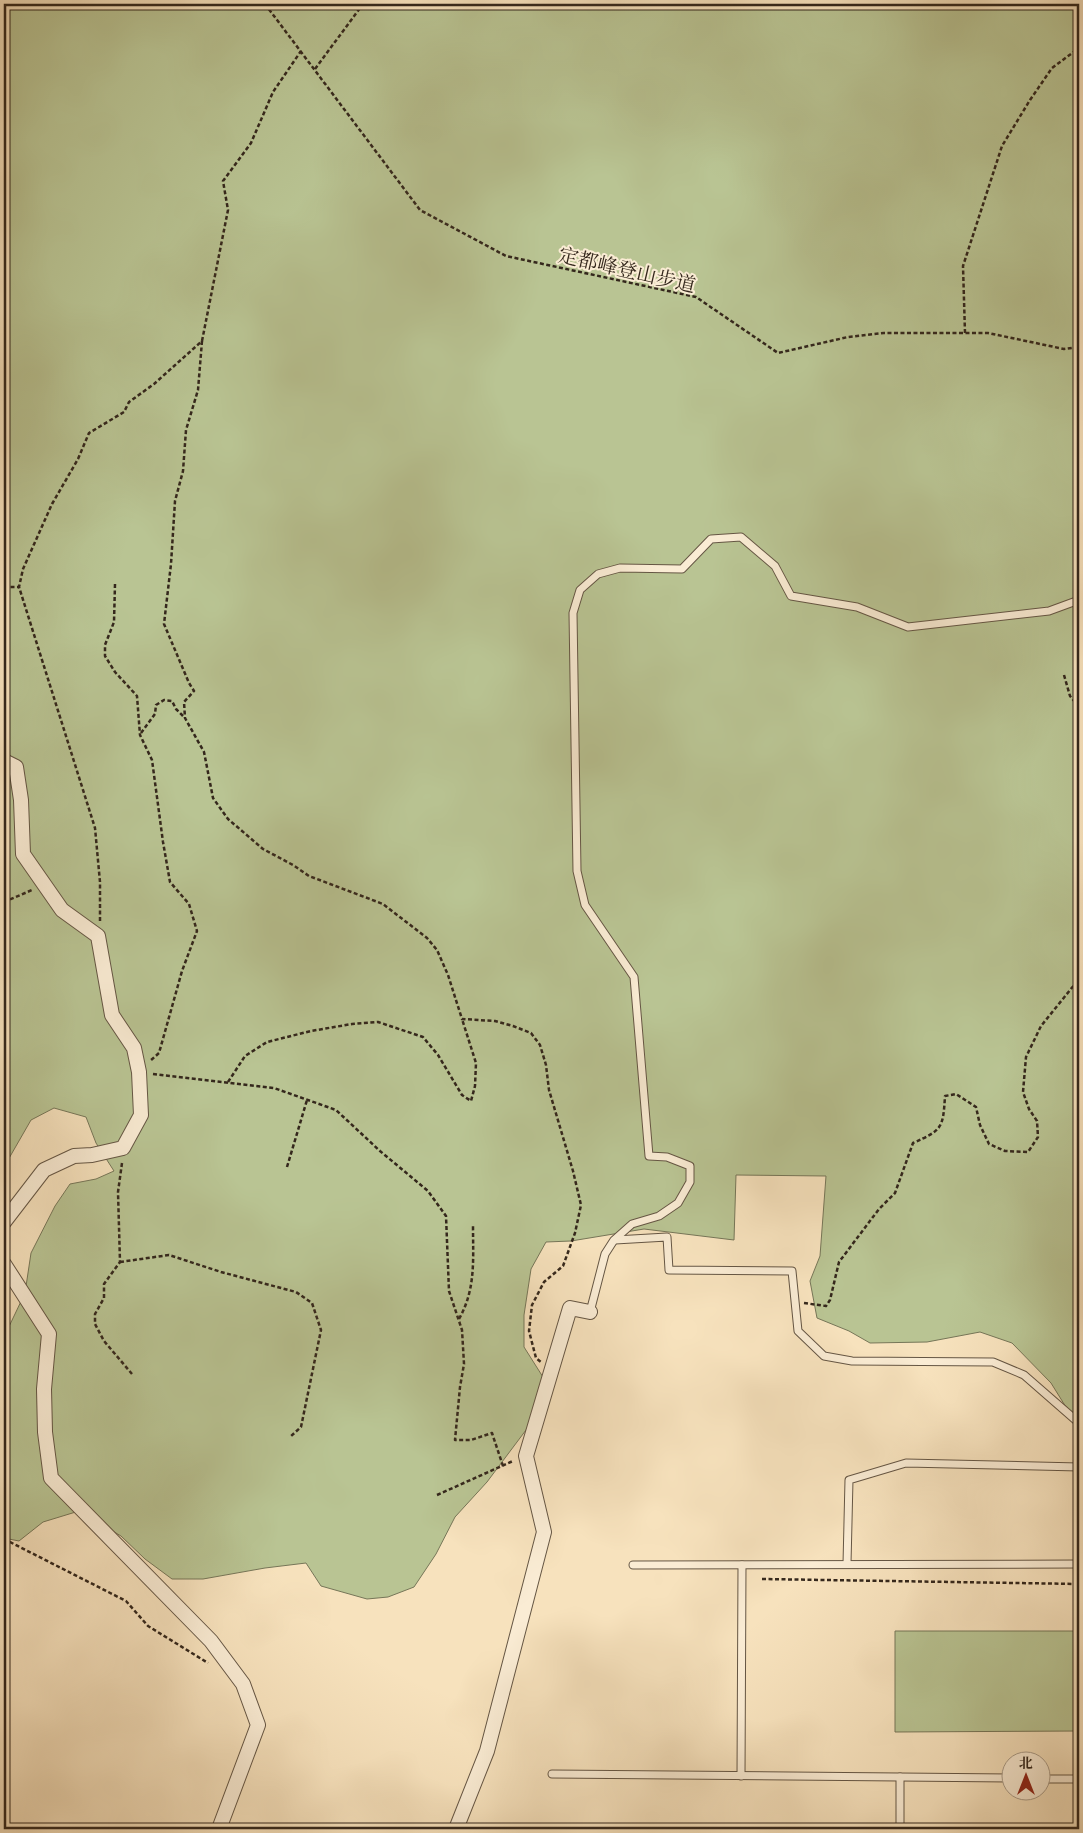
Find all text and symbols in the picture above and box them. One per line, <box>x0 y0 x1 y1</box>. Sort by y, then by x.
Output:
street label: 定都峰登山步道 <box>556 245 697 297</box>
north arrow <box>1000 1750 1050 1800</box>
text: 北 <box>1019 1756 1033 1771</box>

